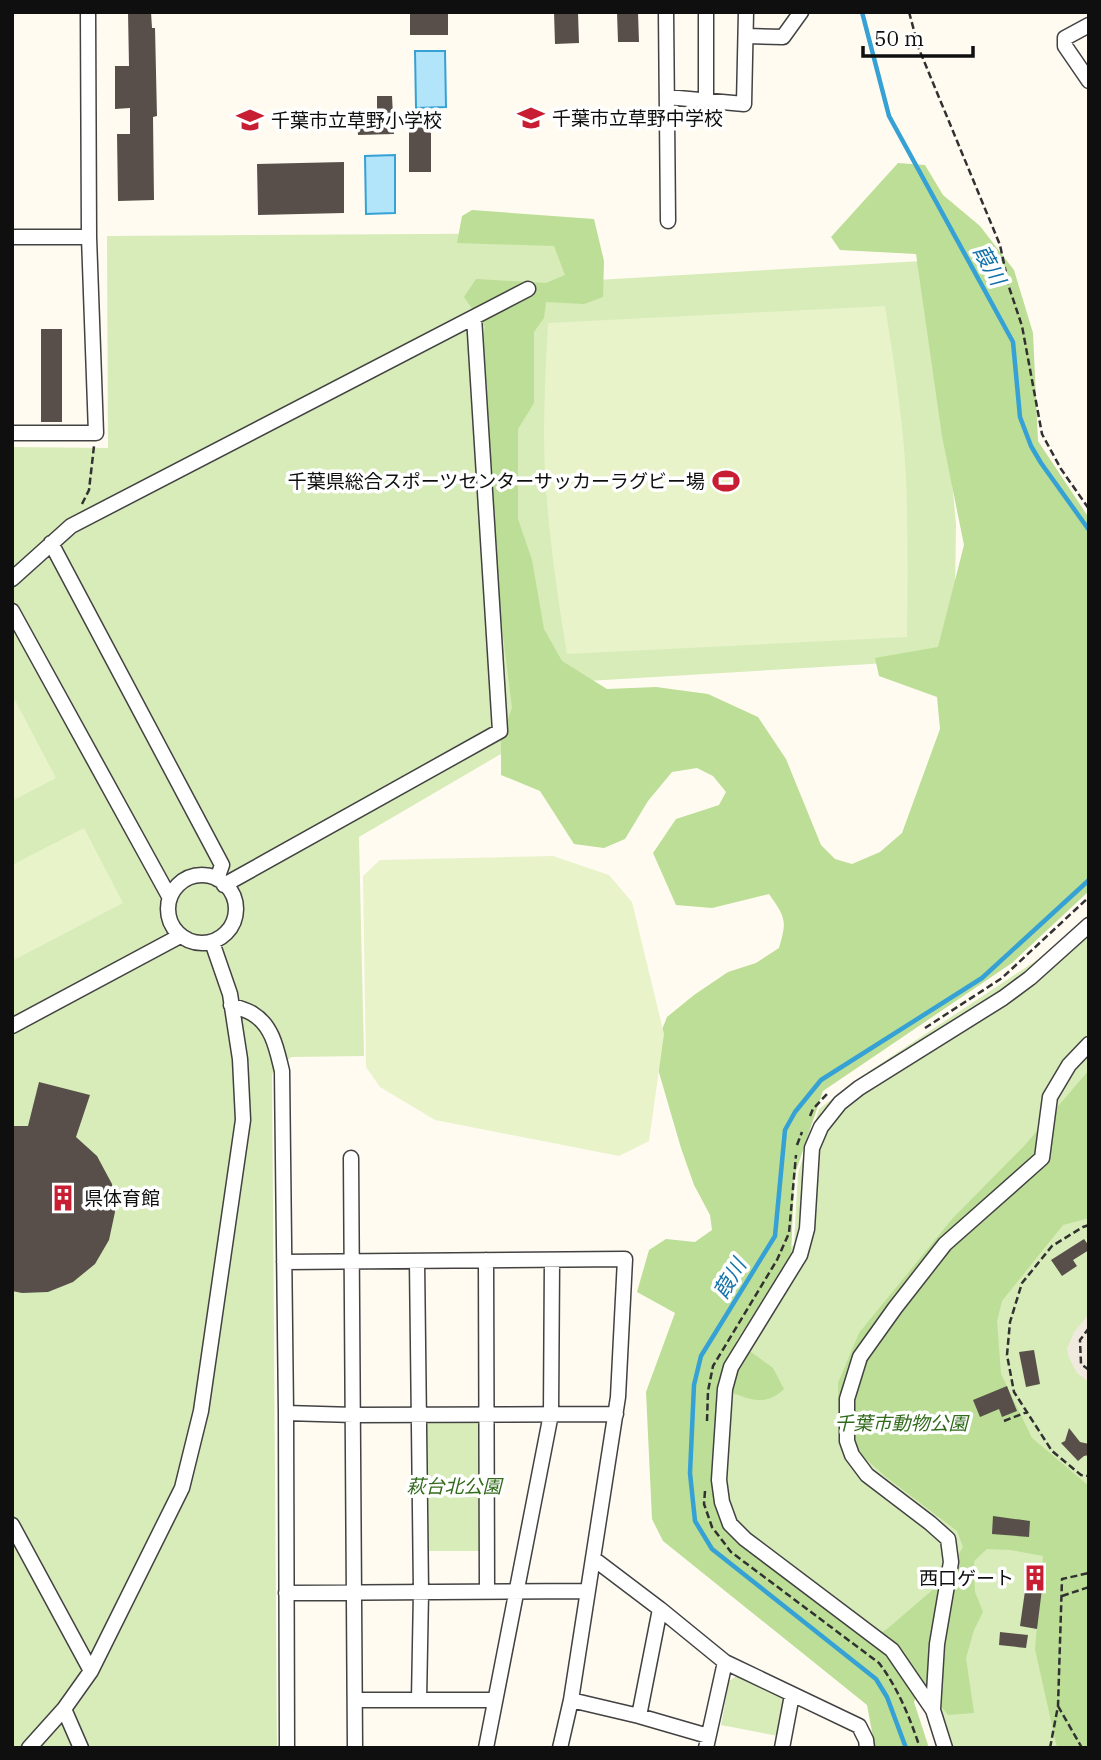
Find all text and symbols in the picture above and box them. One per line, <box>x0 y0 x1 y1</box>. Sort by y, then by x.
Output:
scale bar <box>863 14 973 58</box>
text: 50 m <box>874 24 924 52</box>
school or university icon: 千葉市立草野中学校 <box>516 103 546 133</box>
school or university icon: 千葉市立草野小学校 <box>235 105 265 135</box>
place label: 千葉市立草野中学校 <box>552 106 723 130</box>
place label: 千葉市立草野小学校 <box>271 108 442 132</box>
water label: 葭川 <box>967 239 1013 291</box>
sports icon: 千葉県総合スポーツセンターサッカーラグビー場 <box>711 466 741 496</box>
place label: 千葉県総合スポーツセンターサッカーラグビー場 <box>288 469 705 493</box>
building icon: 県体育館 <box>48 1183 78 1213</box>
place label: 県体育館 <box>84 1186 160 1210</box>
water label: 葭川 <box>706 1252 753 1304</box>
park label: 千葉市動物公園 <box>834 1411 970 1435</box>
park label: 萩台北公園 <box>406 1474 504 1498</box>
building icon: 西口ゲート <box>1020 1563 1050 1593</box>
place label: 西口ゲート <box>919 1566 1014 1590</box>

